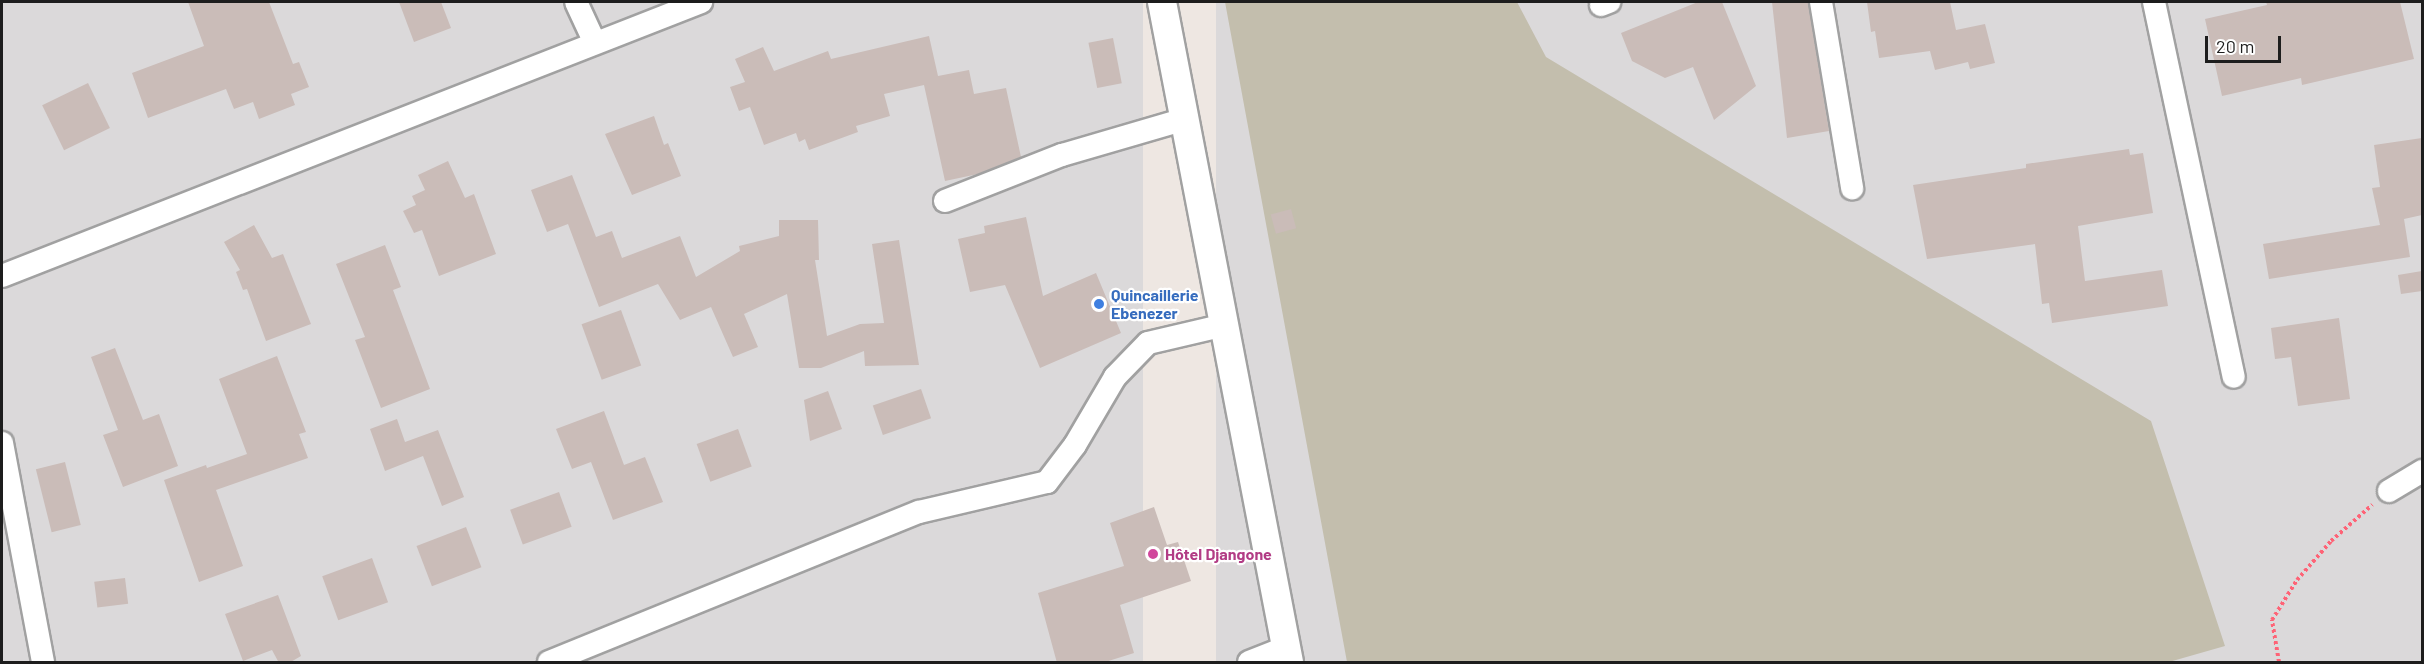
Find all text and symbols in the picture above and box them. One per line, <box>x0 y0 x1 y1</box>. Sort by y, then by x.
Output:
scale bar <box>2208 24 2284 62</box>
text: 20 m <box>2216 35 2254 57</box>
place label: Quincaillerie Ebenezer <box>1111 285 1199 323</box>
marker: Quincaillerie Ebenezer <box>1092 297 1106 311</box>
place label: Hôtel Djangone <box>1165 544 1272 564</box>
marker: Hôtel Djangone <box>1146 547 1160 561</box>

